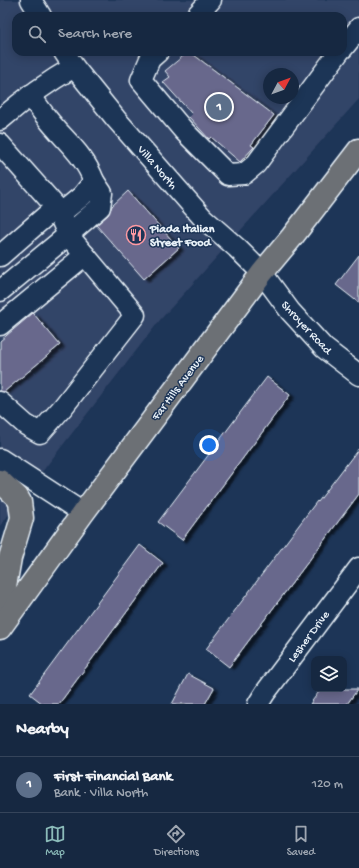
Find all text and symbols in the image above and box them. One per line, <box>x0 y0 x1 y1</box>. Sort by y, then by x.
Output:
search box <box>12 12 347 56</box>
icon: search <box>26 23 48 45</box>
text: Search here <box>58 25 132 43</box>
north arrow <box>263 68 299 104</box>
pin: 1 <box>206 92 232 122</box>
street label: Villa North <box>133 143 180 194</box>
place label: Piada Italian Street Food <box>149 223 215 251</box>
restaurant icon: Piada Italian Street Food <box>125 224 147 246</box>
street label: Shroyer Road <box>277 299 334 359</box>
street label: Far Hills Avenue <box>149 352 208 424</box>
your location <box>199 435 219 455</box>
street label: Lesher Drive <box>286 608 334 666</box>
map controls <box>311 656 347 692</box>
button: layers <box>311 656 347 692</box>
text: Nearby <box>16 720 69 740</box>
text: First Financial Bank <box>54 768 172 786</box>
text: 1 <box>26 777 32 792</box>
text: 120 m <box>312 777 343 792</box>
text: Bank · Villa North <box>54 786 148 801</box>
tab: Map <box>44 823 66 859</box>
tab: Directions <box>154 823 199 859</box>
tab: Saved <box>287 823 315 859</box>

